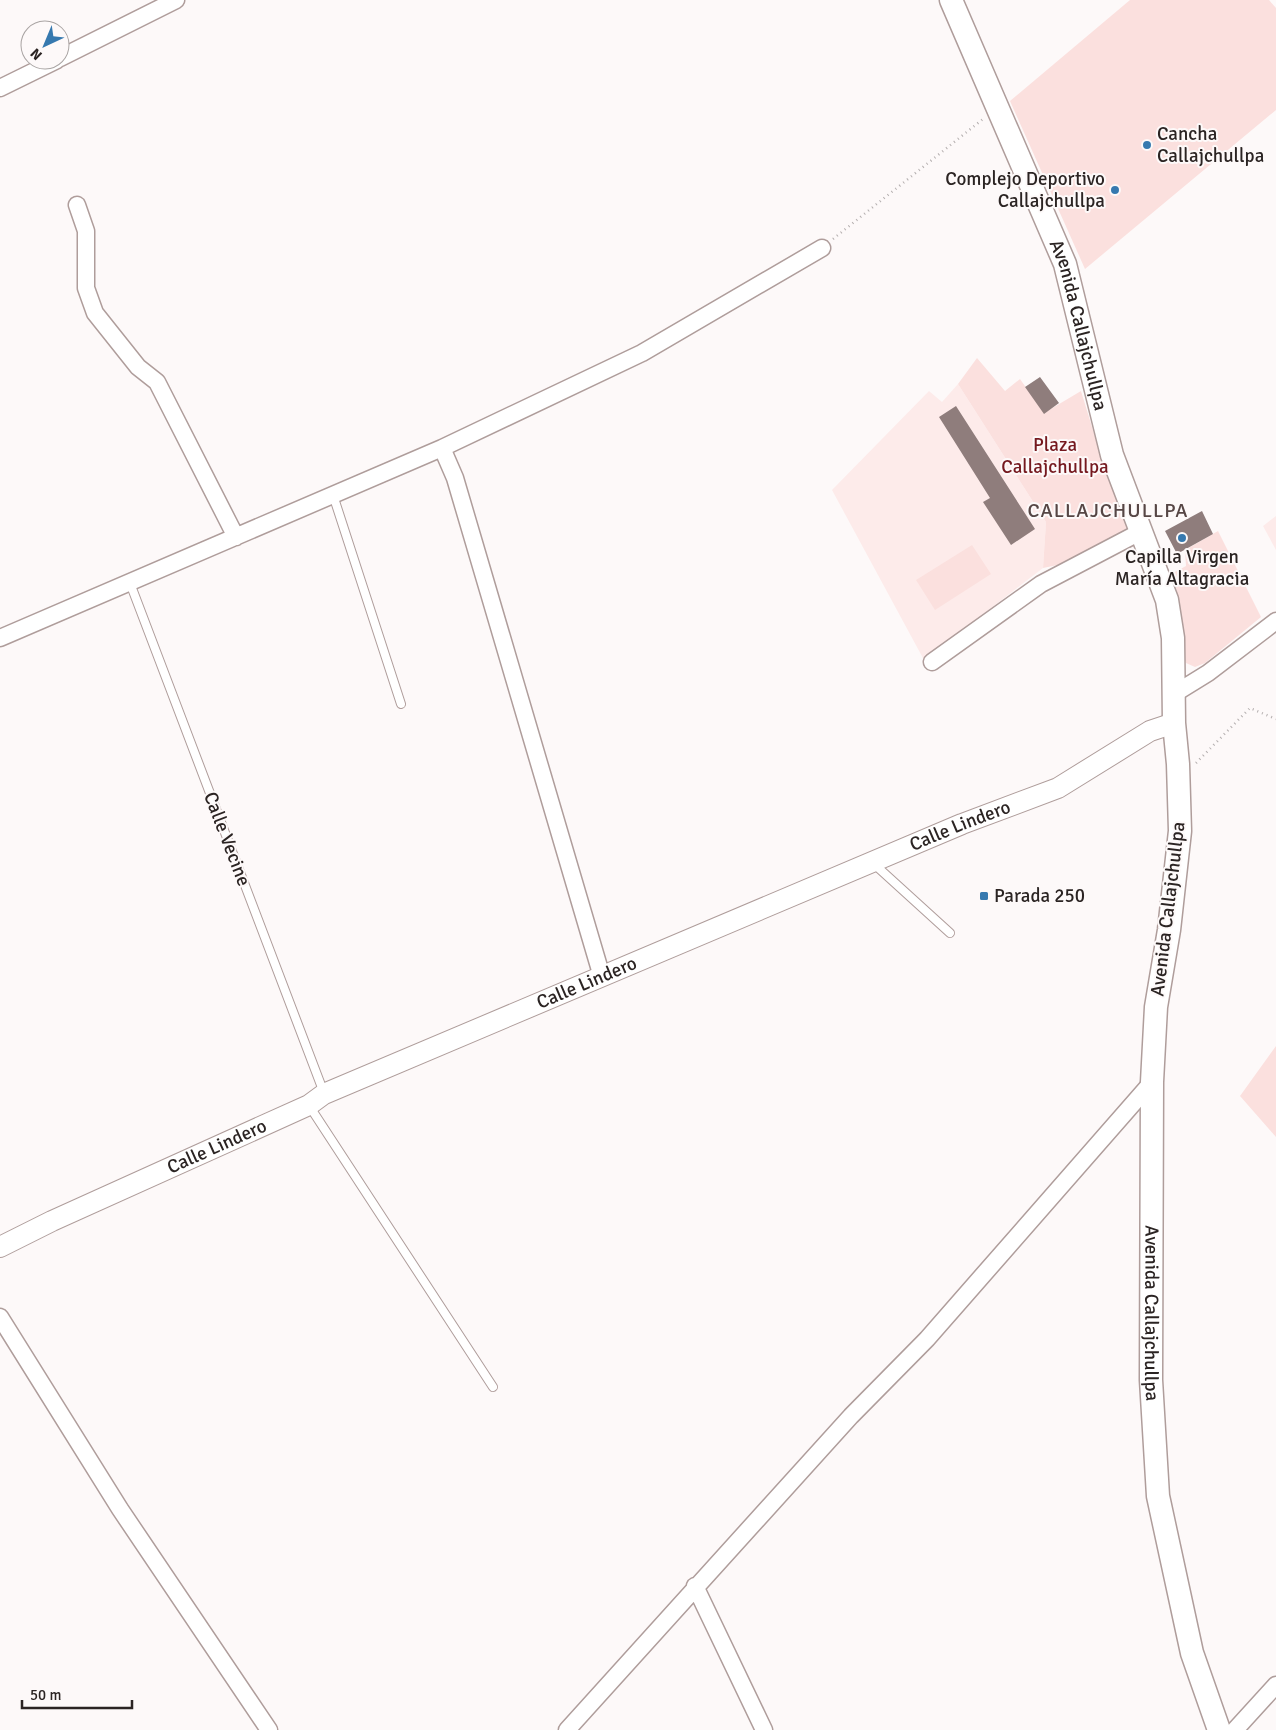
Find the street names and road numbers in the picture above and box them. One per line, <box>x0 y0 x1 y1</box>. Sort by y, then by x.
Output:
street label: Avenida Callajchullpa <box>1044 236 1113 413</box>
street label: Calle Vecine <box>198 788 256 890</box>
street label: Calle Lindero <box>906 795 1014 857</box>
street label: Avenida Callajchullpa <box>1145 820 1191 998</box>
street label: Calle Lindero <box>533 951 641 1015</box>
street label: Calle Lindero <box>163 1114 271 1179</box>
street label: Avenida Callajchullpa <box>1139 1225 1164 1402</box>

